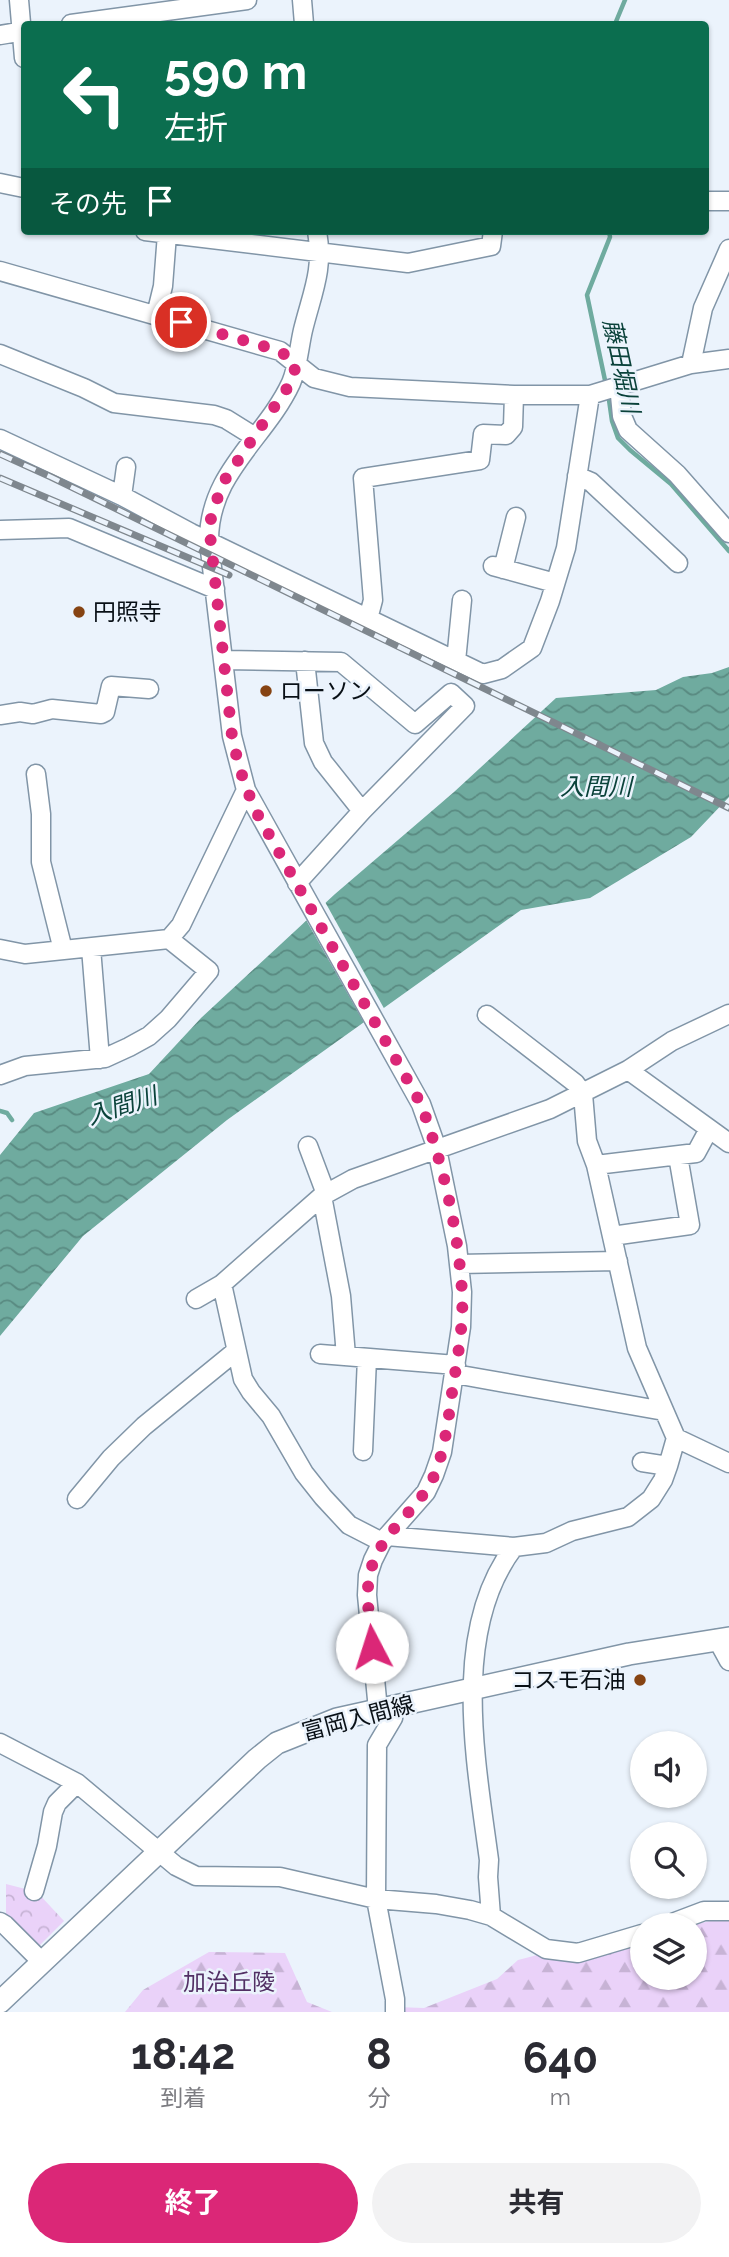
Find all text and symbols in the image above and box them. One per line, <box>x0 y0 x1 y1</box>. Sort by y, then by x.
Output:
text: 590 m <box>164 43 307 100</box>
icon: left <box>49 49 140 140</box>
text: 左折 <box>164 109 228 146</box>
icon: arrive <box>141 182 179 220</box>
text: その先 <box>49 189 127 219</box>
pin <box>151 292 211 352</box>
icon: arrive <box>162 303 200 341</box>
water label: 藤田堀川 <box>597 316 646 419</box>
place label: 円照寺 <box>93 598 162 625</box>
marker: 円照寺 <box>71 604 87 620</box>
place label: ローソン <box>280 677 372 704</box>
marker: ローソン <box>258 683 274 699</box>
water label: 入間川 <box>560 772 635 801</box>
water label: 入間川 <box>83 1080 163 1130</box>
position arrow <box>335 1610 409 1684</box>
place label: コスモ石油 <box>511 1666 626 1693</box>
marker: コスモ石油 <box>632 1672 648 1688</box>
street label: 富岡入間線 <box>299 1690 417 1745</box>
map controls <box>630 1731 707 1990</box>
button: sound <box>630 1731 707 1808</box>
button: search <box>630 1822 707 1899</box>
button: layers <box>630 1913 707 1990</box>
park label: 加治丘陵 <box>183 1968 275 1995</box>
text: 18:42 <box>131 2030 235 2079</box>
text: 8 <box>366 2030 392 2079</box>
text: 640 <box>523 2034 598 2083</box>
text: m <box>550 2083 571 2110</box>
text: 到着 <box>160 2084 206 2111</box>
text: 分 <box>367 2084 390 2111</box>
button: 終了 <box>28 2163 358 2243</box>
button: 共有 <box>372 2163 701 2243</box>

